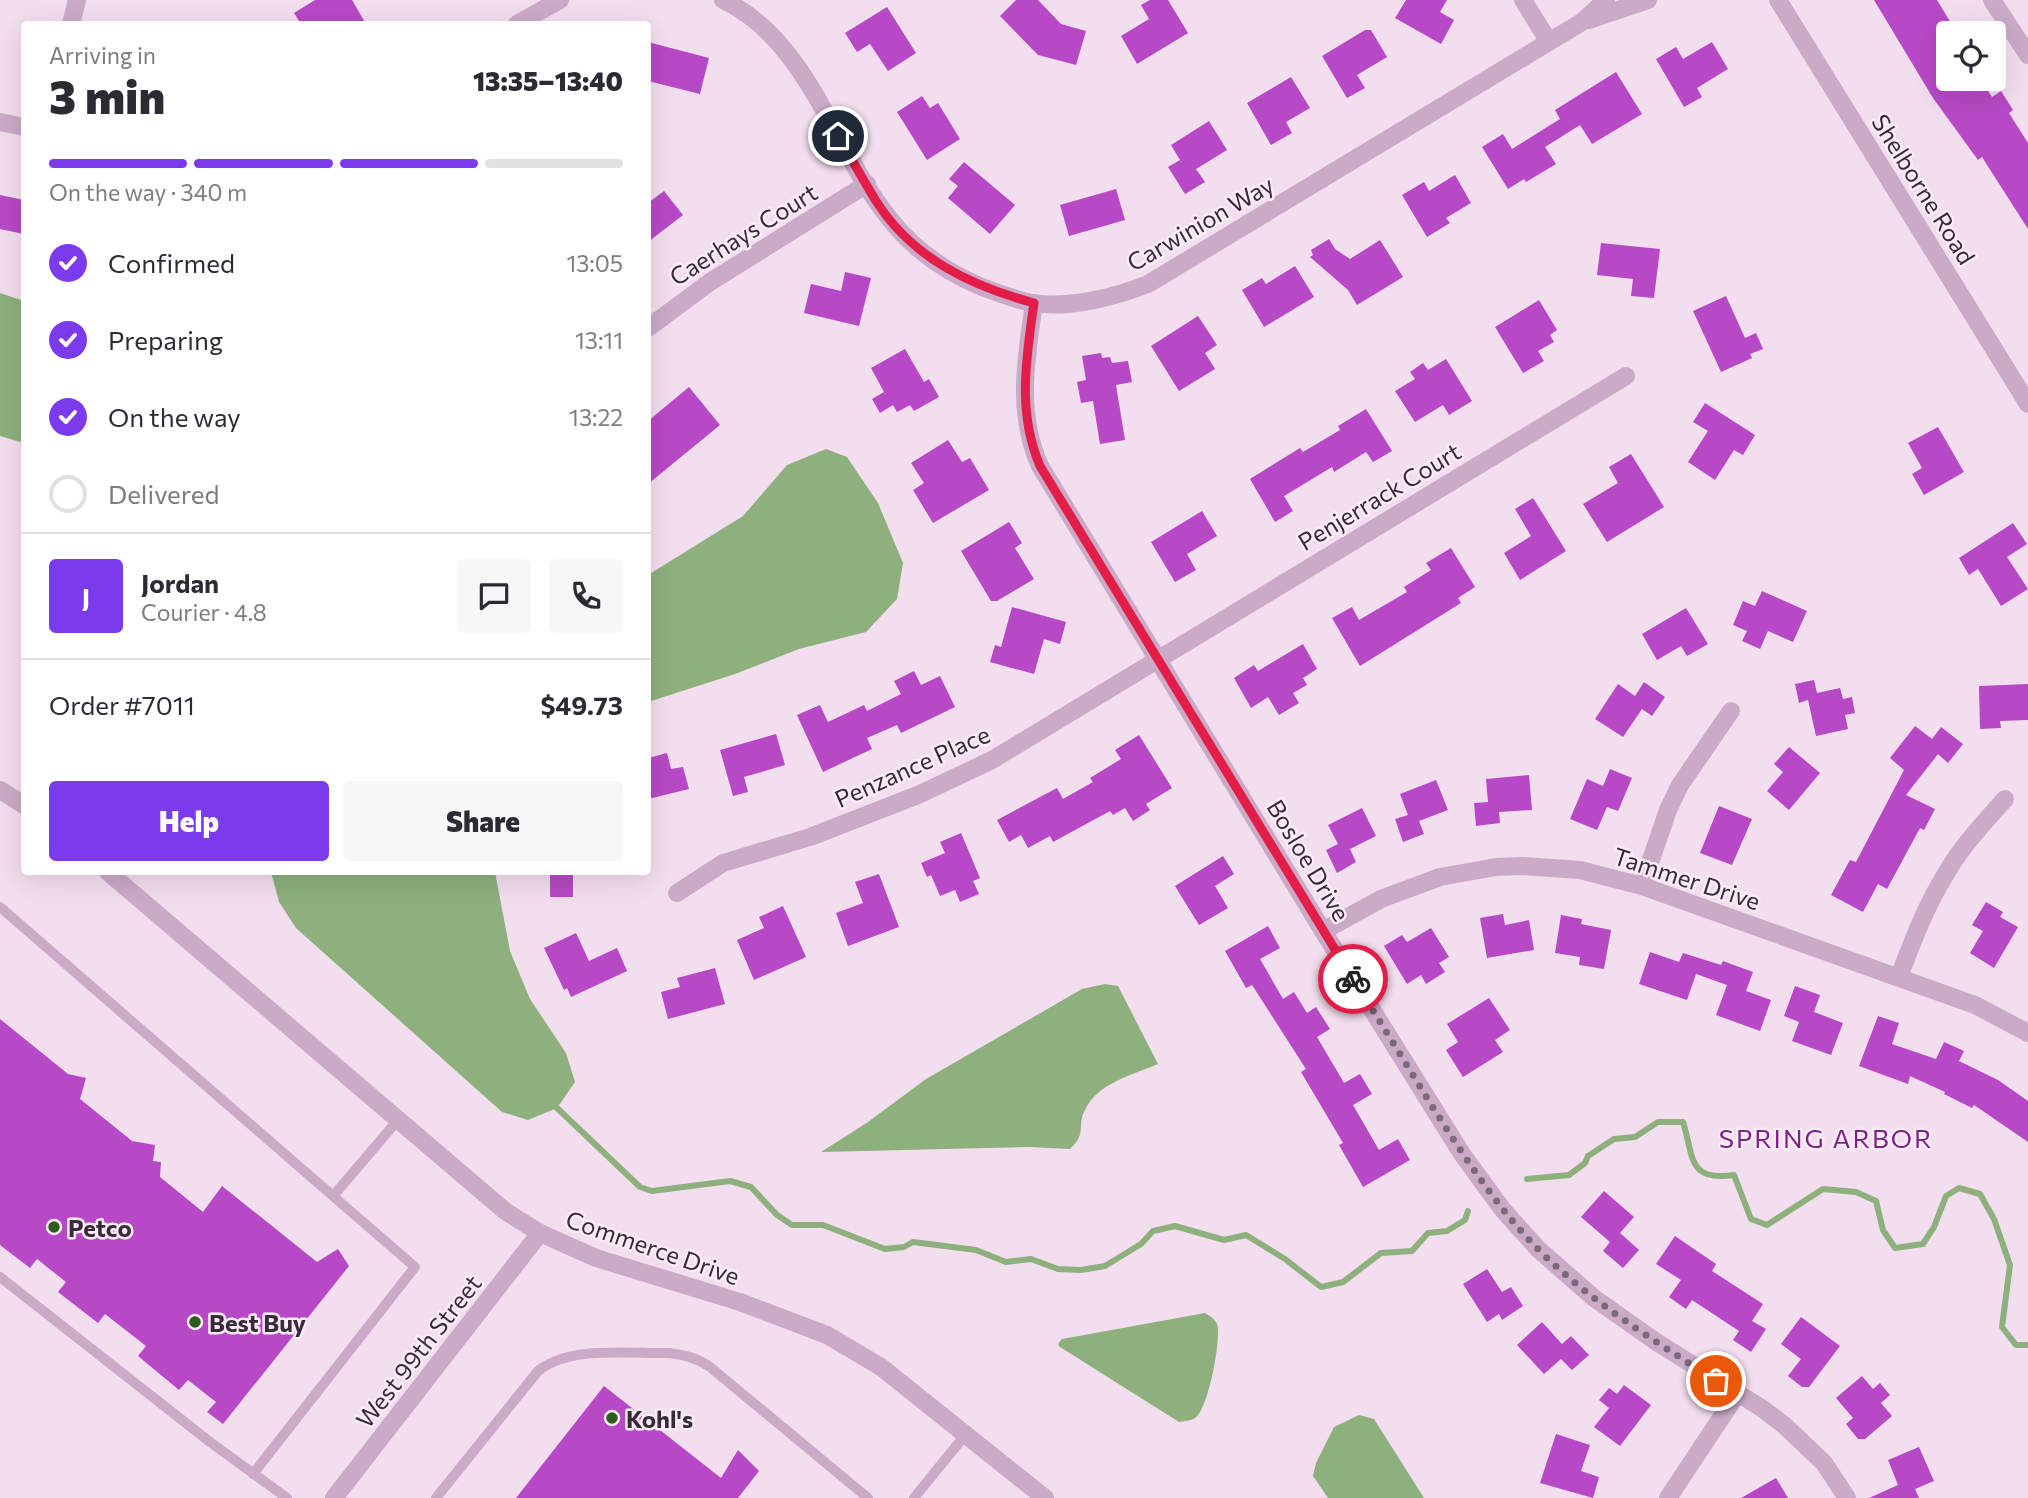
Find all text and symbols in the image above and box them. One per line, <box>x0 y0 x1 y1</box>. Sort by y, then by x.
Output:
map controls <box>1936 21 2006 91</box>
button: locate <box>1936 21 2006 91</box>
text: Arriving in <box>49 41 156 69</box>
text: 13:35–13:40 <box>473 65 623 96</box>
text: 3 min <box>49 67 165 123</box>
pin <box>808 106 868 166</box>
street label: Shelborne Road <box>1866 108 1982 270</box>
icon: home <box>819 117 857 155</box>
street label: Carwinion Way <box>1122 169 1278 277</box>
street label: Caerhays Court <box>664 177 822 291</box>
text: On the way · 340 m <box>49 178 247 206</box>
icon: check <box>49 244 87 282</box>
text: Confirmed <box>108 247 235 278</box>
text: 13:05 <box>566 249 623 277</box>
icon: check <box>49 321 87 359</box>
text: Preparing <box>108 324 223 355</box>
text: 13:11 <box>575 326 623 354</box>
icon: check <box>49 398 87 436</box>
text: On the way <box>108 401 241 432</box>
text: 13:22 <box>569 403 623 431</box>
street label: Penjerrack Court <box>1292 436 1466 556</box>
text: Delivered <box>108 478 219 509</box>
button: chat <box>457 559 531 633</box>
button: phone <box>549 559 623 633</box>
text: Jordan <box>141 567 219 598</box>
text: J <box>82 581 90 612</box>
text: Courier · 4.8 <box>141 598 267 626</box>
text: Order #7011 <box>49 689 195 720</box>
text: $49.73 <box>540 689 623 720</box>
street label: Penzance Place <box>830 719 994 813</box>
button: Help <box>49 781 329 861</box>
button: Share <box>343 781 623 861</box>
street label: Bosloe Drive <box>1262 794 1356 926</box>
street label: Tammer Drive <box>1610 841 1764 915</box>
courier <box>1318 944 1388 1014</box>
icon: bike <box>1334 960 1372 998</box>
district label: SPRING ARBOR <box>1719 1122 1933 1153</box>
street label: Commerce Drive <box>562 1204 744 1290</box>
place label: Petco <box>68 1213 132 1242</box>
marker: Petco <box>46 1219 62 1235</box>
street label: West 99th Street <box>349 1269 487 1433</box>
place label: Best Buy <box>209 1308 306 1337</box>
marker: Best Buy <box>187 1314 203 1330</box>
pin <box>1686 1351 1746 1411</box>
icon: bag <box>1697 1362 1735 1400</box>
place label: Kohl's <box>626 1404 693 1433</box>
marker: Kohl's <box>604 1410 620 1426</box>

